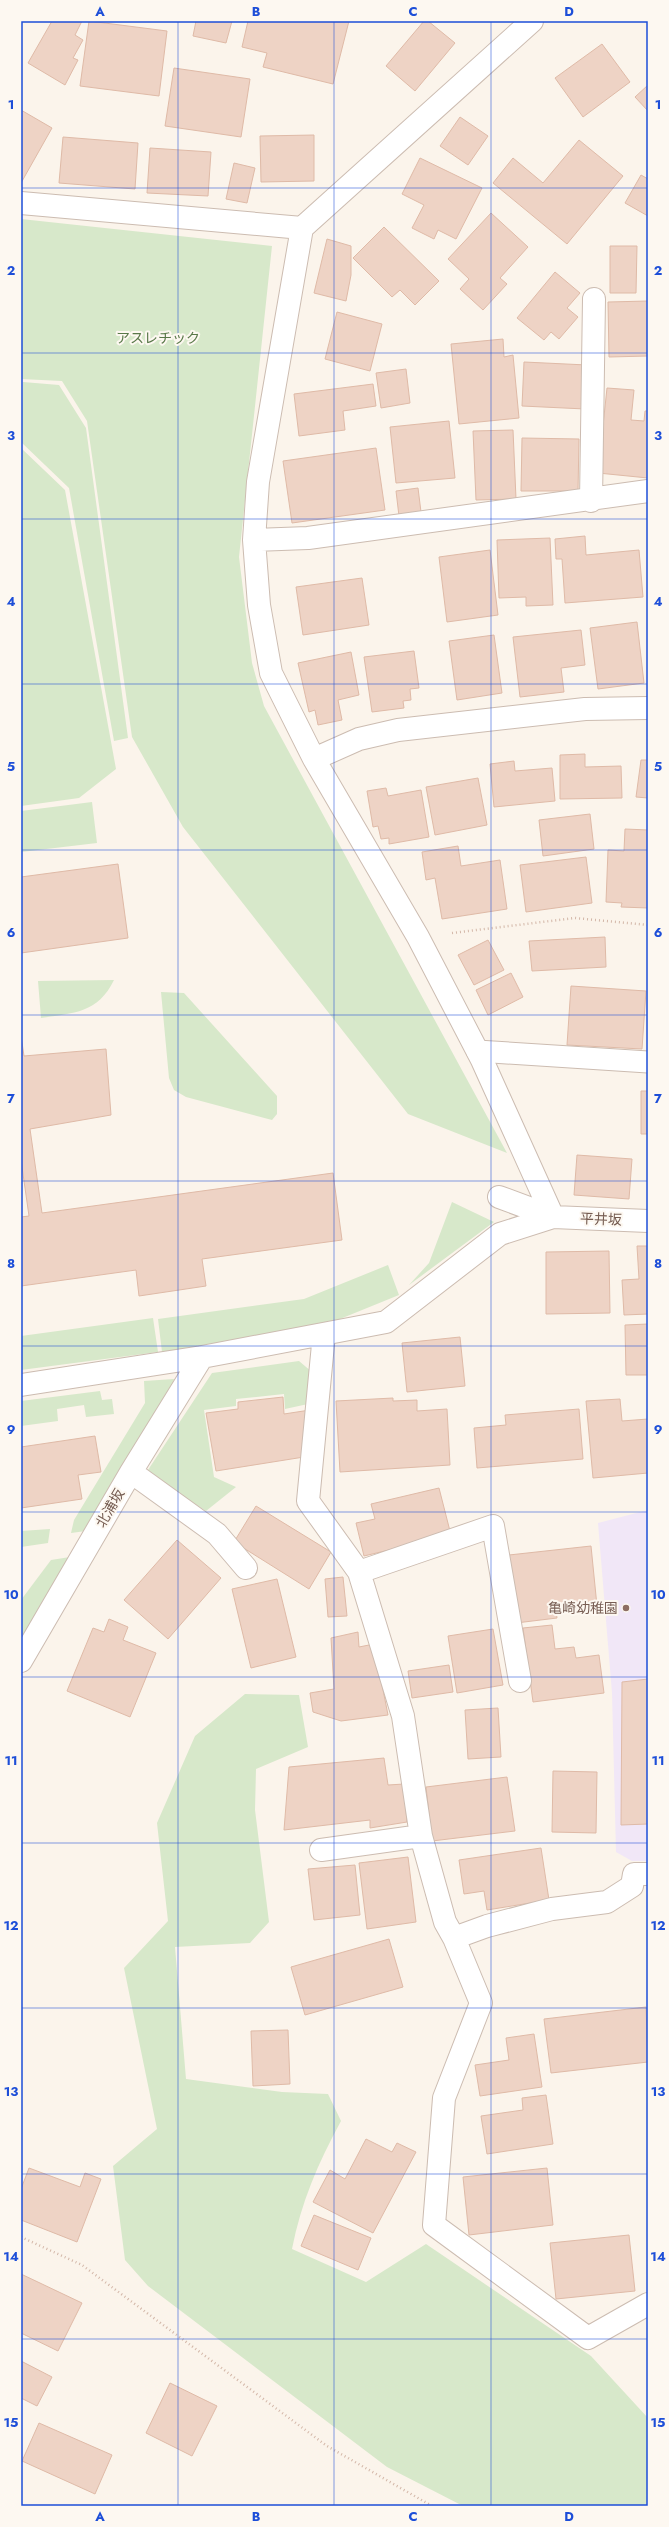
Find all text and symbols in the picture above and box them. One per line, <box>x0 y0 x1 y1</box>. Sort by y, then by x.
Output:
text: A <box>94 2 105 21</box>
text: B <box>252 2 261 21</box>
text: C <box>408 2 418 21</box>
text: D <box>564 2 574 21</box>
text: 1 <box>8 95 14 114</box>
text: 1 <box>655 95 661 114</box>
text: 2 <box>7 261 15 280</box>
text: 2 <box>654 261 662 280</box>
park label: アスレチック <box>116 328 200 348</box>
text: 3 <box>7 426 15 445</box>
text: 3 <box>654 426 662 445</box>
text: 4 <box>6 592 16 611</box>
text: 4 <box>653 592 663 611</box>
text: 5 <box>7 757 15 776</box>
text: 5 <box>654 757 662 776</box>
text: 6 <box>7 923 16 942</box>
text: 6 <box>654 923 663 942</box>
text: 7 <box>7 1089 15 1108</box>
text: 7 <box>654 1089 662 1108</box>
street label: 平井坂 <box>580 1208 622 1230</box>
text: 8 <box>7 1254 15 1273</box>
text: 8 <box>654 1254 662 1273</box>
text: 9 <box>7 1420 16 1439</box>
text: 9 <box>654 1420 663 1439</box>
street label: 北浦坂 <box>91 1485 129 1531</box>
text: 10 <box>3 1585 19 1604</box>
text: 10 <box>650 1585 666 1604</box>
place label: 亀崎幼稚園 <box>548 1598 618 1618</box>
marker: 亀崎幼稚園 <box>621 1603 631 1613</box>
text: 11 <box>4 1751 18 1770</box>
text: 11 <box>651 1751 665 1770</box>
text: 12 <box>3 1916 19 1935</box>
text: 12 <box>650 1916 666 1935</box>
text: 13 <box>4 2082 18 2101</box>
text: 13 <box>651 2082 665 2101</box>
text: 14 <box>3 2247 19 2266</box>
text: 14 <box>650 2247 666 2266</box>
text: 15 <box>3 2413 19 2432</box>
text: 15 <box>650 2413 666 2432</box>
text: A <box>94 2507 105 2526</box>
text: B <box>252 2507 261 2526</box>
text: C <box>408 2507 418 2526</box>
text: D <box>564 2507 574 2526</box>

